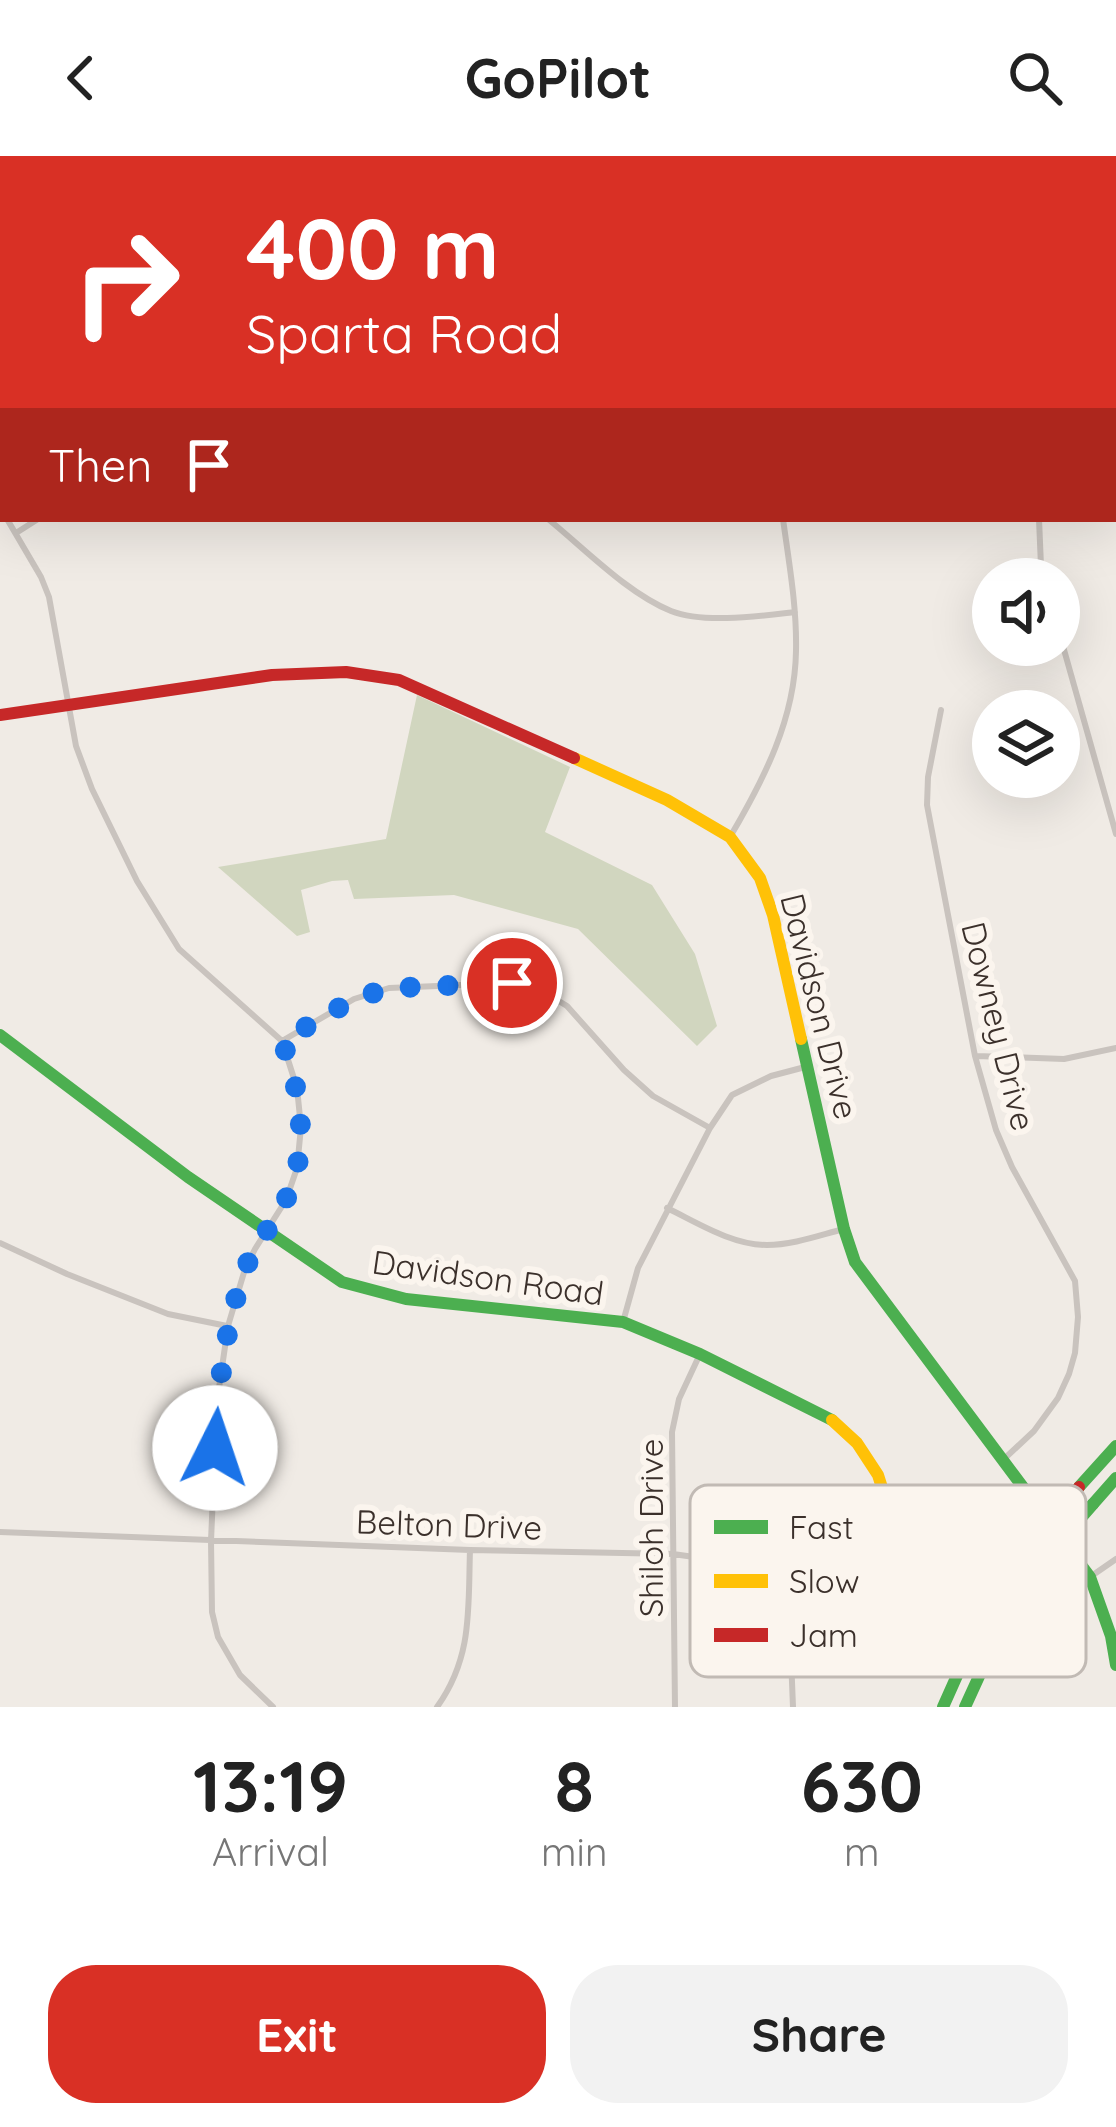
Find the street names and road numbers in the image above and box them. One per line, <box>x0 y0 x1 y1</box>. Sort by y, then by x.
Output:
street label: Davidson Drive <box>772 889 868 1123</box>
street label: Downey Drive <box>953 917 1045 1135</box>
street label: Davidson Road <box>370 1240 606 1314</box>
street label: Shiloh Drive <box>630 1439 671 1617</box>
street label: Belton Drive <box>355 1500 543 1548</box>

